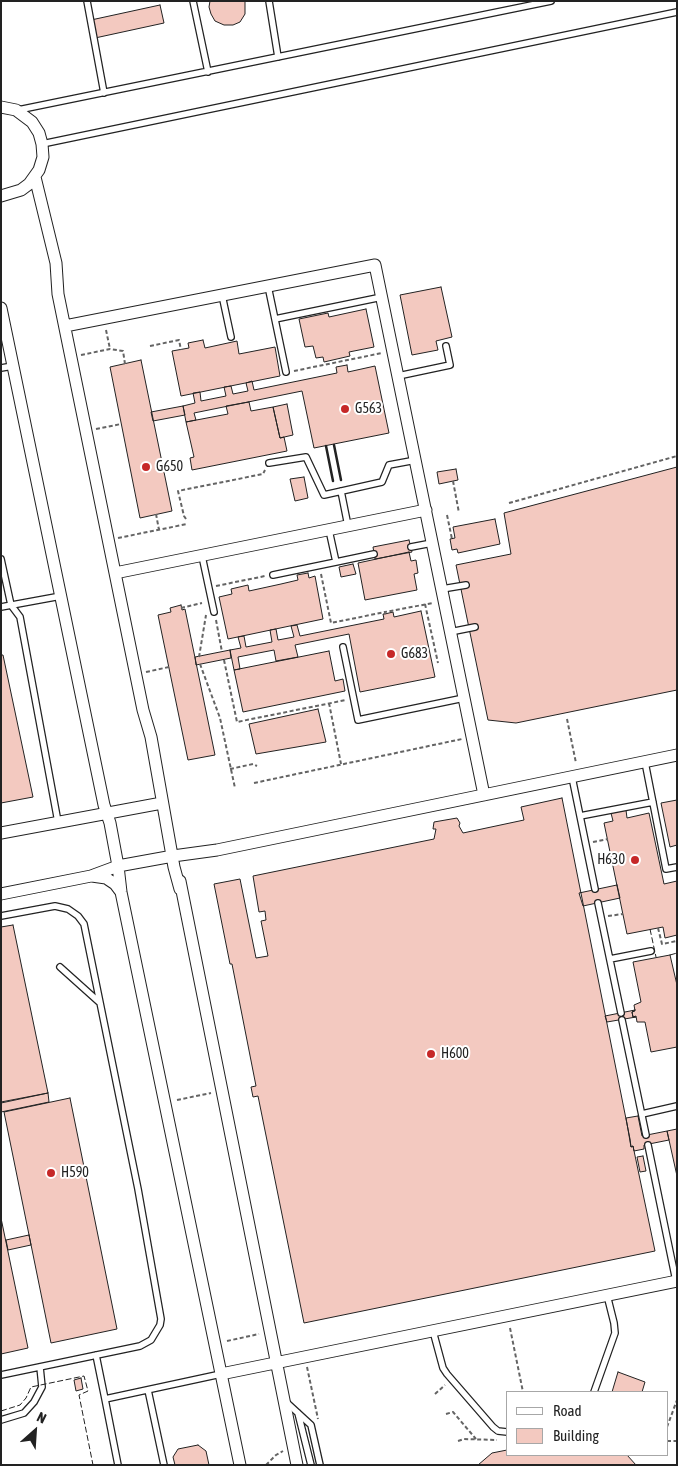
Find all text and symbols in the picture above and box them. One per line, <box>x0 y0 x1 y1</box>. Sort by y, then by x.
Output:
place label: G563 <box>355 401 382 417</box>
marker: G563 <box>339 403 351 415</box>
place label: G650 <box>156 459 183 475</box>
marker: G650 <box>140 461 152 473</box>
place label: G683 <box>401 646 428 662</box>
marker: G683 <box>385 648 397 660</box>
place label: H630 <box>597 852 625 868</box>
marker: H630 <box>629 854 641 866</box>
place label: H600 <box>441 1046 469 1062</box>
marker: H600 <box>425 1048 437 1060</box>
place label: H590 <box>61 1165 89 1181</box>
marker: H590 <box>45 1167 57 1179</box>
legend <box>506 1391 668 1456</box>
text: Road <box>553 1402 582 1419</box>
north arrow <box>10 1406 60 1456</box>
text: N <box>34 1409 49 1427</box>
text: Building <box>553 1427 599 1444</box>

